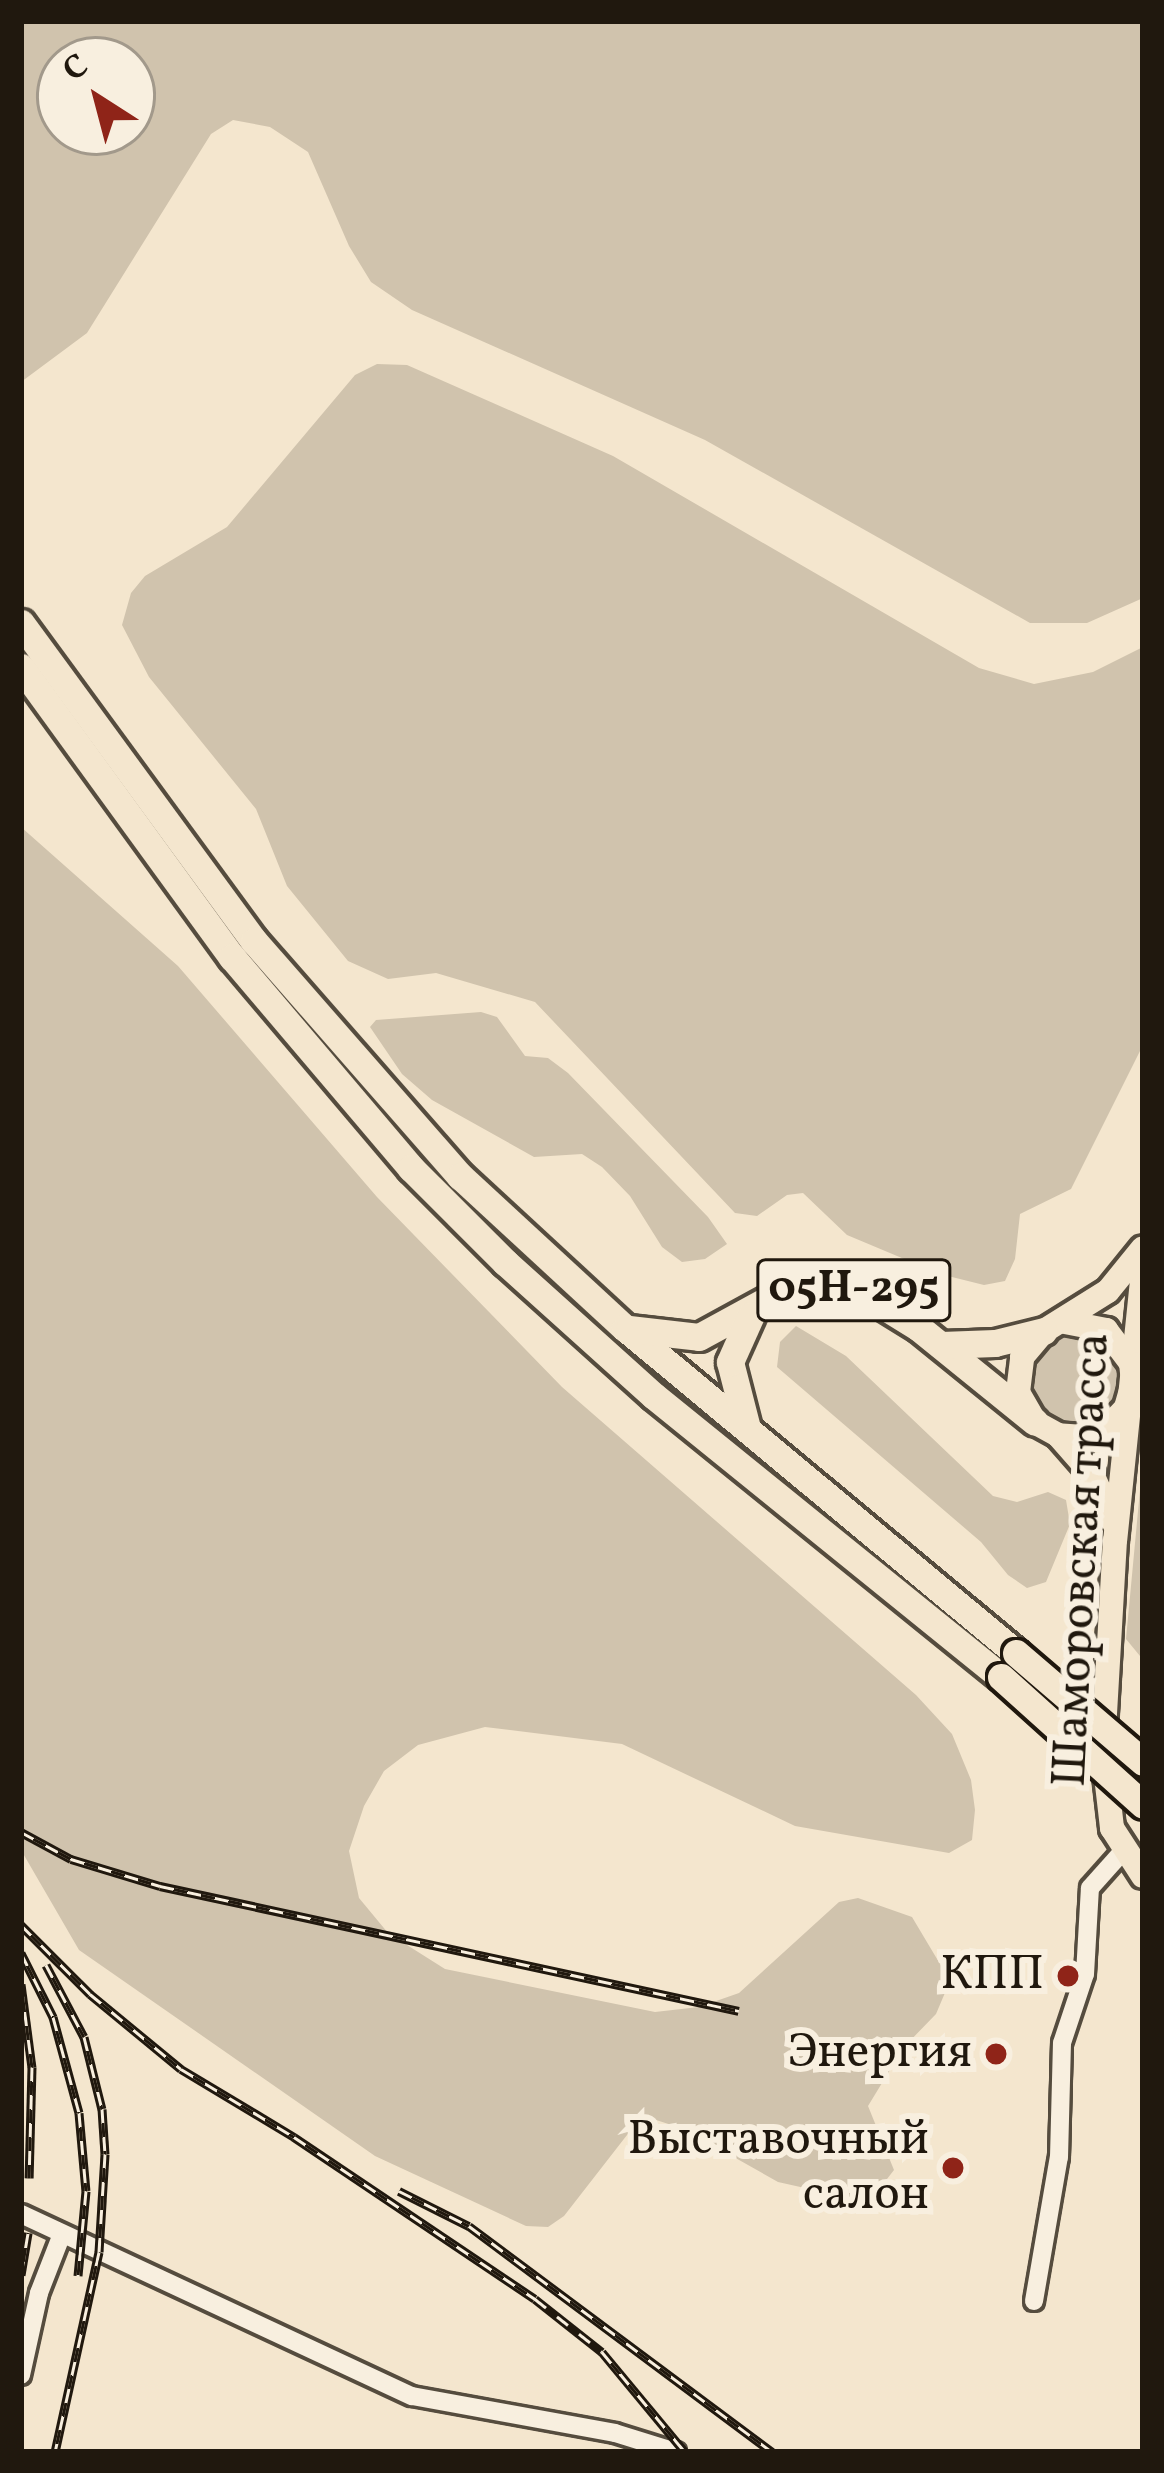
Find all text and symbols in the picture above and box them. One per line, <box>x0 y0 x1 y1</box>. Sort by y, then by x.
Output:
north arrow <box>36 36 156 156</box>
text: С <box>54 44 99 94</box>
road number: 05Н-295 <box>755 1251 953 1329</box>
street label: Шаморовская трасса <box>1042 1331 1124 1789</box>
place label: КПП <box>940 1947 1044 2005</box>
marker: КПП <box>1055 1963 1081 1989</box>
place label: Энергия <box>788 2025 972 2083</box>
marker: Энергия <box>983 2041 1009 2067</box>
place label: Выставочный салон <box>628 2111 929 2224</box>
marker: Выставочный салон <box>940 2155 966 2181</box>

